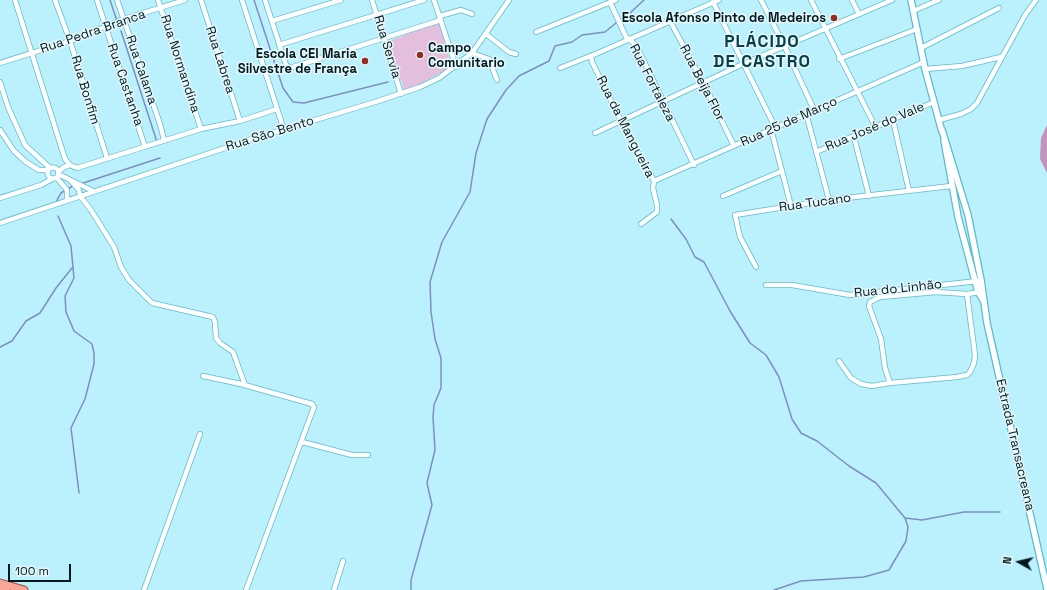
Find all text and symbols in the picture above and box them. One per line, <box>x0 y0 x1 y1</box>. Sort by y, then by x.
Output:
street label: Rua Pedra Branca <box>38 7 148 57</box>
place label: Escola Afonso Pinto de Medeiros <box>622 10 826 26</box>
street label: Rua Normandina <box>157 13 203 115</box>
marker: Escola Afonso Pinto de Medeiros <box>829 13 839 23</box>
street label: Rua Servia <box>370 14 404 80</box>
street label: Rua Labrea <box>202 24 238 96</box>
district label: PLÁCIDO DE CASTRO <box>713 32 811 72</box>
street label: Rua Calama <box>122 33 160 107</box>
place label: Campo Comunitario <box>428 40 505 71</box>
street label: Rua Castanha <box>104 42 146 128</box>
street label: Rua Fortaleza <box>626 42 678 124</box>
street label: Rua Beija Flor <box>676 42 728 124</box>
place label: Escola CEI Maria Silvestre de França <box>238 46 357 77</box>
marker: Campo Comunitario <box>415 50 425 60</box>
street label: Rua Bonfim <box>67 54 103 126</box>
marker: Escola CEI Maria Silvestre de França <box>360 56 370 66</box>
street label: Rua da Mangueira <box>593 73 657 181</box>
street label: Rua 25 de Março <box>738 94 840 150</box>
street label: Rua José do Vale <box>823 99 927 155</box>
street label: Rua São Bento <box>224 113 316 155</box>
street label: Rua Tucano <box>778 190 852 216</box>
street label: Rua do Linhão <box>853 277 943 301</box>
street label: Estrada Transacreana <box>992 377 1038 513</box>
north arrow <box>999 542 1039 582</box>
scale bar <box>10 556 73 582</box>
text: N <box>1000 556 1015 565</box>
text: 100 m <box>15 563 49 579</box>

